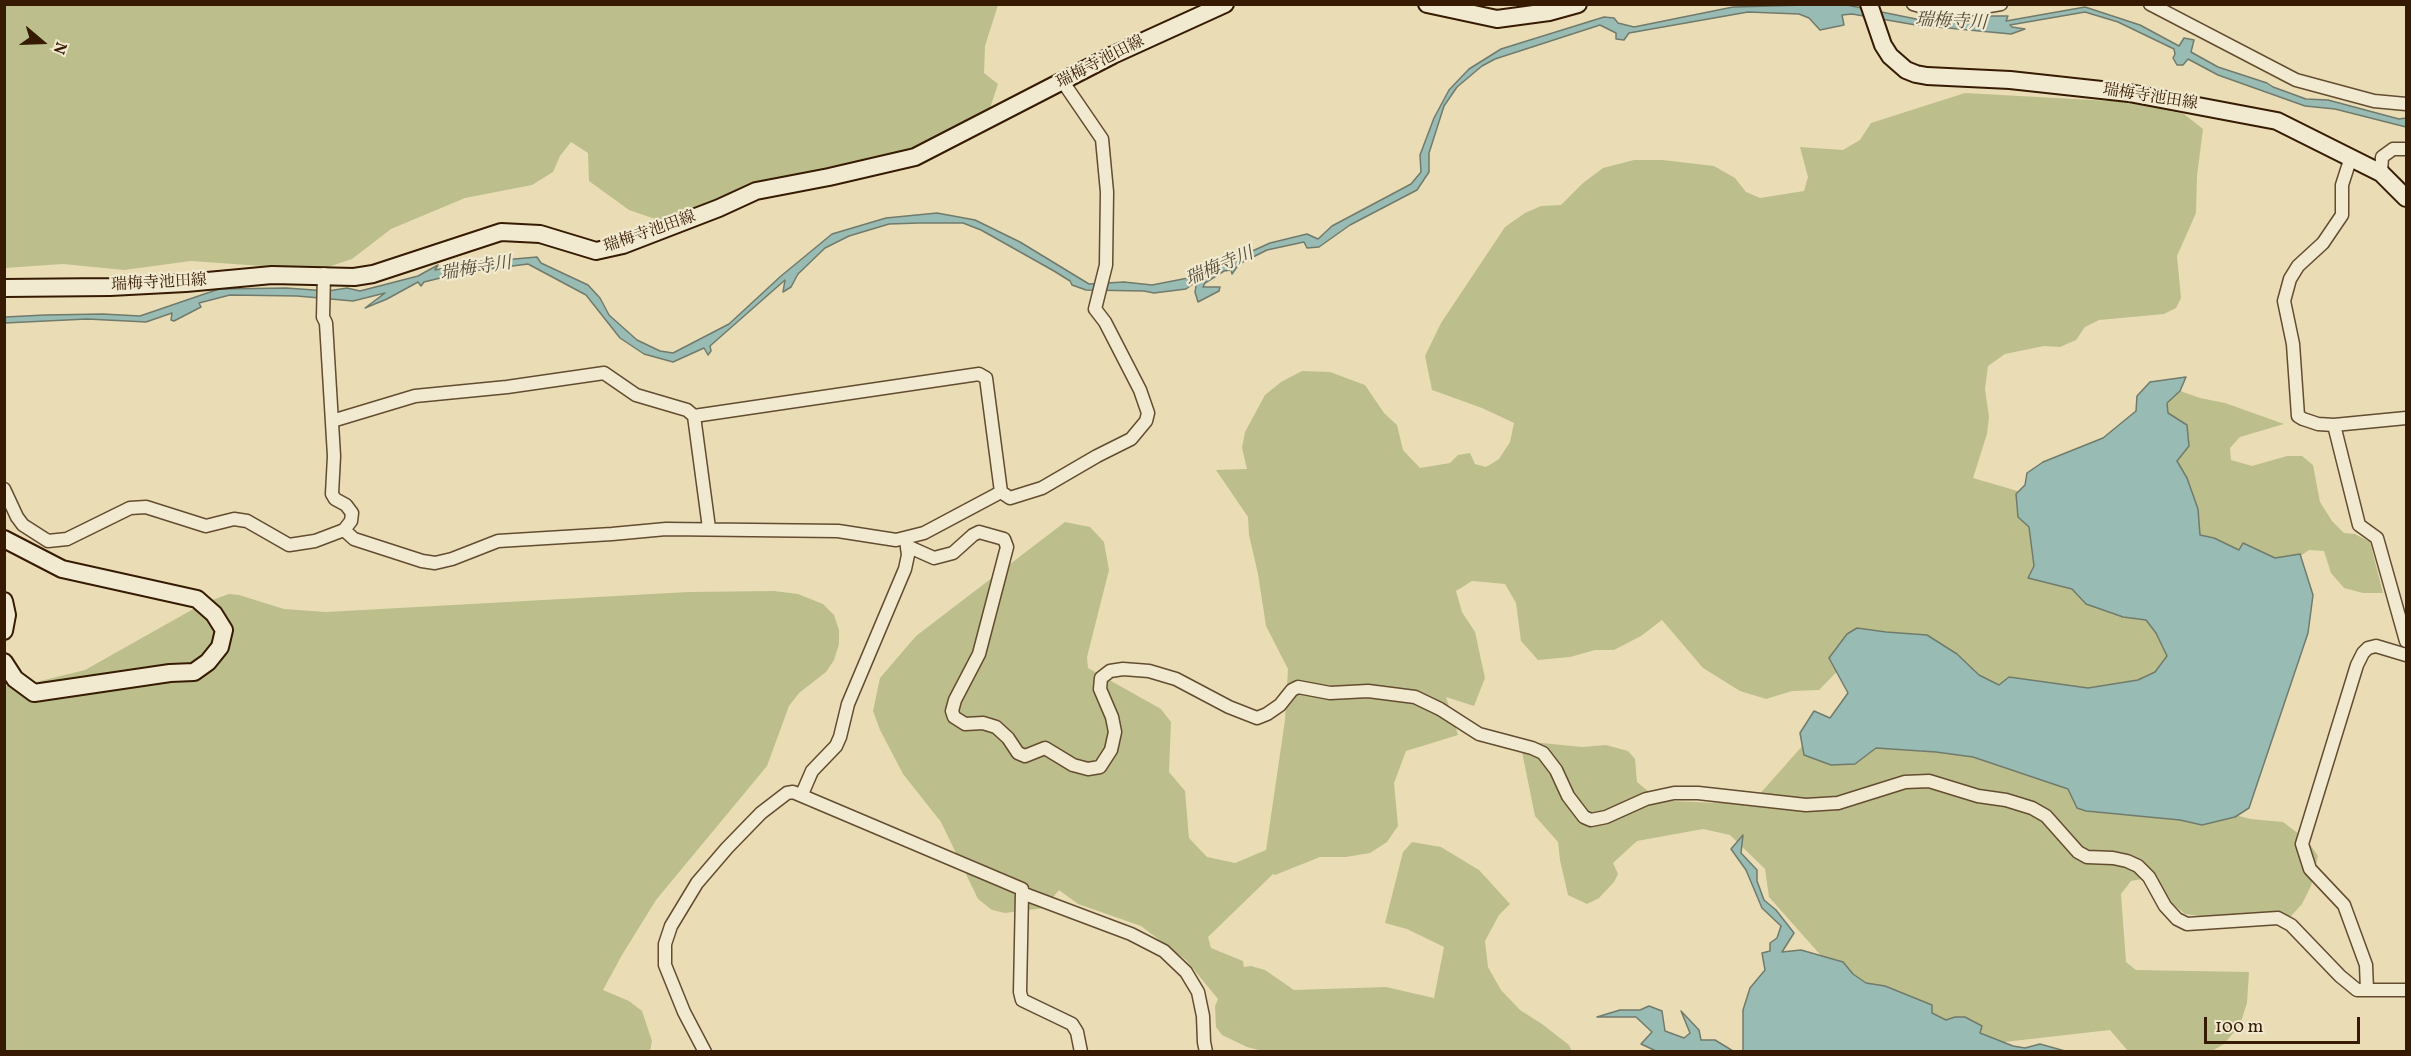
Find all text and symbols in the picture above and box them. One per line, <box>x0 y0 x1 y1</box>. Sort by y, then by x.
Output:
water label: 瑞梅寺川 <box>1914 10 1988 36</box>
north arrow <box>12 12 72 72</box>
street label: 瑞梅寺池田線 <box>1054 33 1148 93</box>
text: N <box>47 39 71 57</box>
street label: 瑞梅寺池田線 <box>2101 81 2199 115</box>
street label: 瑞梅寺池田線 <box>601 208 699 258</box>
water label: 瑞梅寺川 <box>1183 244 1257 292</box>
water label: 瑞梅寺川 <box>439 254 513 286</box>
street label: 瑞梅寺池田線 <box>111 272 207 296</box>
scale bar <box>2207 1005 2363 1043</box>
text: 100 m <box>2215 1015 2264 1040</box>

